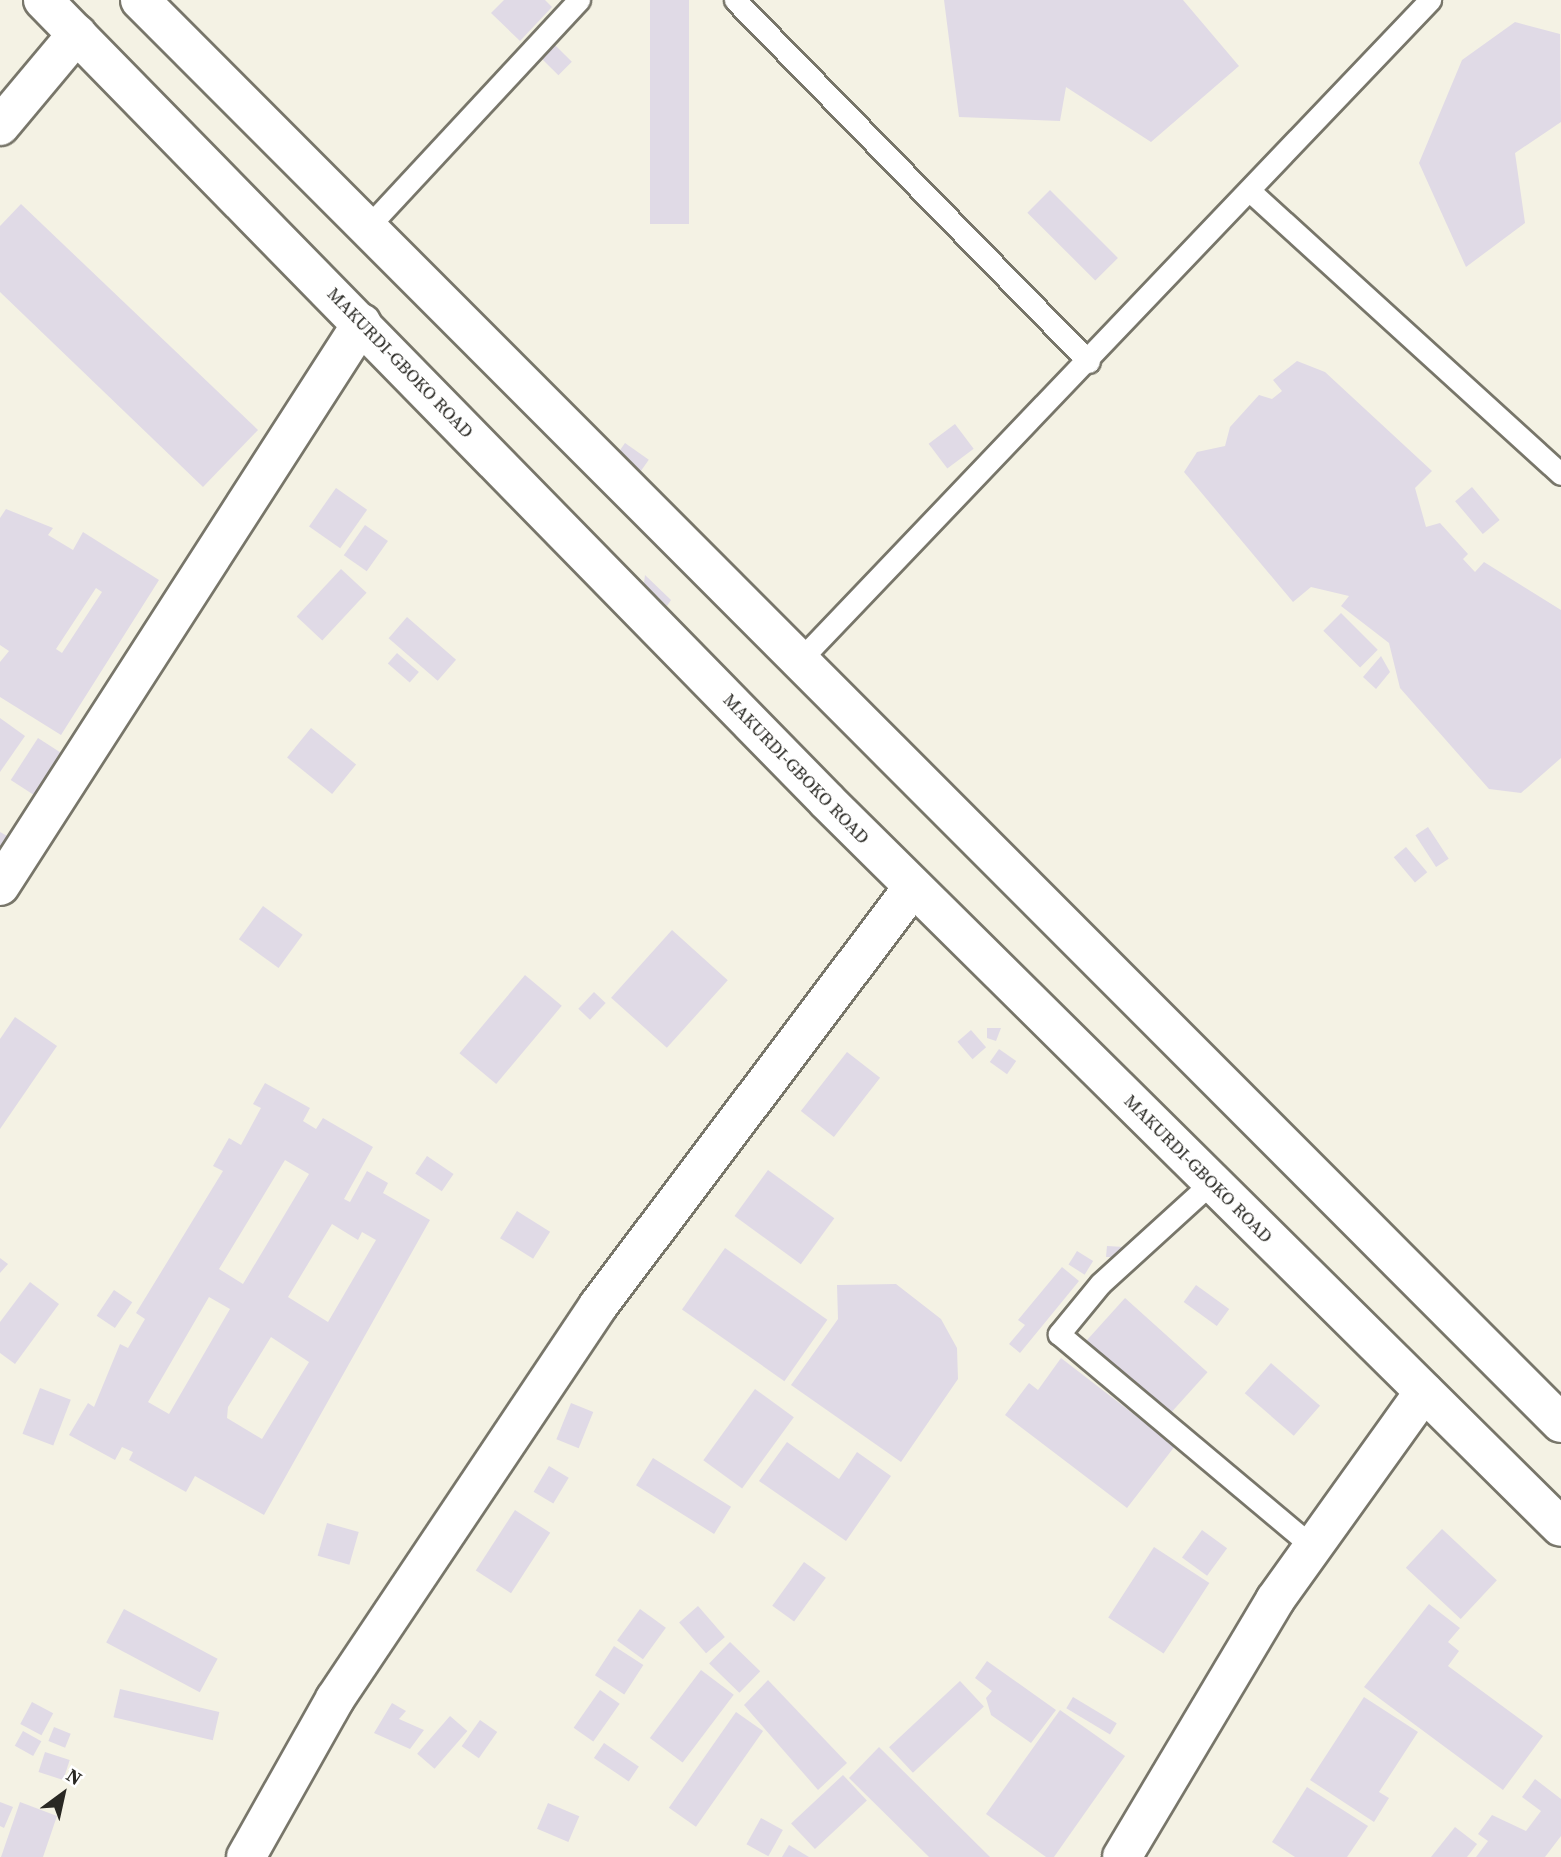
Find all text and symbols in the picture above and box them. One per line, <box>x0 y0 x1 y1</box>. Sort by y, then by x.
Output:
street label: MAKURDI-GBOKO ROAD <box>322 283 478 443</box>
street label: MAKURDI-GBOKO ROAD <box>718 689 874 849</box>
street label: MAKURDI-GBOKO ROAD <box>1119 1090 1277 1248</box>
north arrow <box>28 1759 98 1829</box>
text: N <box>62 1762 87 1791</box>

